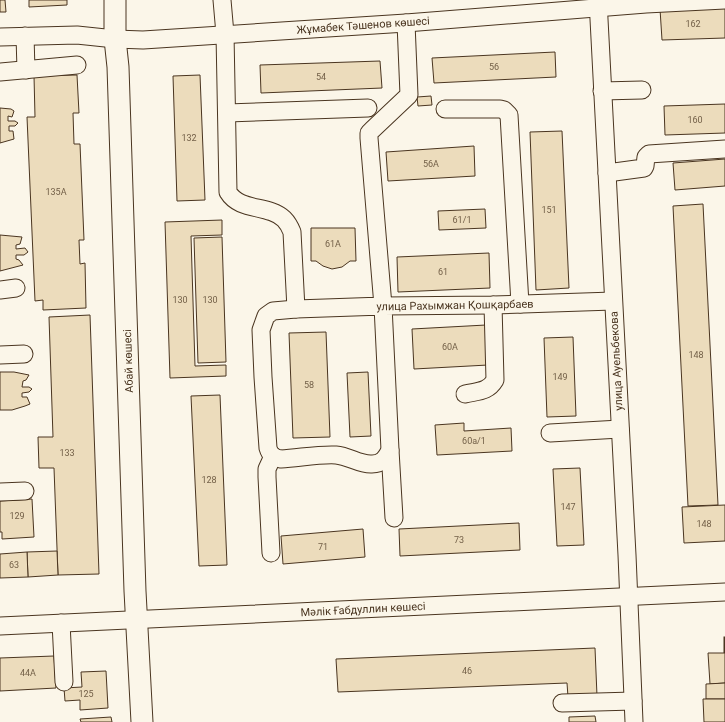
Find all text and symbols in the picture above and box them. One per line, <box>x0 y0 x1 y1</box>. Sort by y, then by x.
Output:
street label: Жұмабек Тәшенов көшесі <box>296 14 430 37</box>
house number: 162 <box>685 19 701 29</box>
house number: 56 <box>489 62 499 72</box>
house number: 54 <box>316 72 326 82</box>
house number: 160 <box>687 115 703 125</box>
house number: 132 <box>181 133 197 143</box>
house number: 56А <box>423 159 439 169</box>
house number: 135А <box>45 187 67 197</box>
house number: 151 <box>541 205 557 215</box>
house number: 61/1 <box>453 215 471 225</box>
house number: 61А <box>325 239 341 249</box>
house number: 61 <box>438 267 448 277</box>
house number: 130 <box>172 295 188 305</box>
house number: 130 <box>202 295 218 305</box>
street label: улица Рахымжан Қошқарбаев <box>376 298 534 313</box>
street label: улица Ауельбекова <box>607 311 626 411</box>
street label: Абай көшесі <box>121 329 136 393</box>
house number: 60А <box>442 342 458 352</box>
house number: 148 <box>688 350 704 360</box>
house number: 149 <box>552 372 568 382</box>
house number: 58 <box>304 380 314 390</box>
house number: 60а/1 <box>462 436 486 446</box>
house number: 133 <box>59 448 75 458</box>
house number: 128 <box>201 475 217 485</box>
house number: 147 <box>560 502 576 512</box>
house number: 129 <box>9 511 25 521</box>
house number: 148 <box>696 519 712 529</box>
house number: 73 <box>454 535 464 545</box>
house number: 71 <box>318 542 328 552</box>
house number: 63 <box>9 560 19 570</box>
street label: Мәлік Ғабдуллин көшесі <box>300 600 426 619</box>
house number: 46 <box>462 666 472 676</box>
house number: 44А <box>20 668 36 678</box>
house number: 125 <box>78 689 94 699</box>

